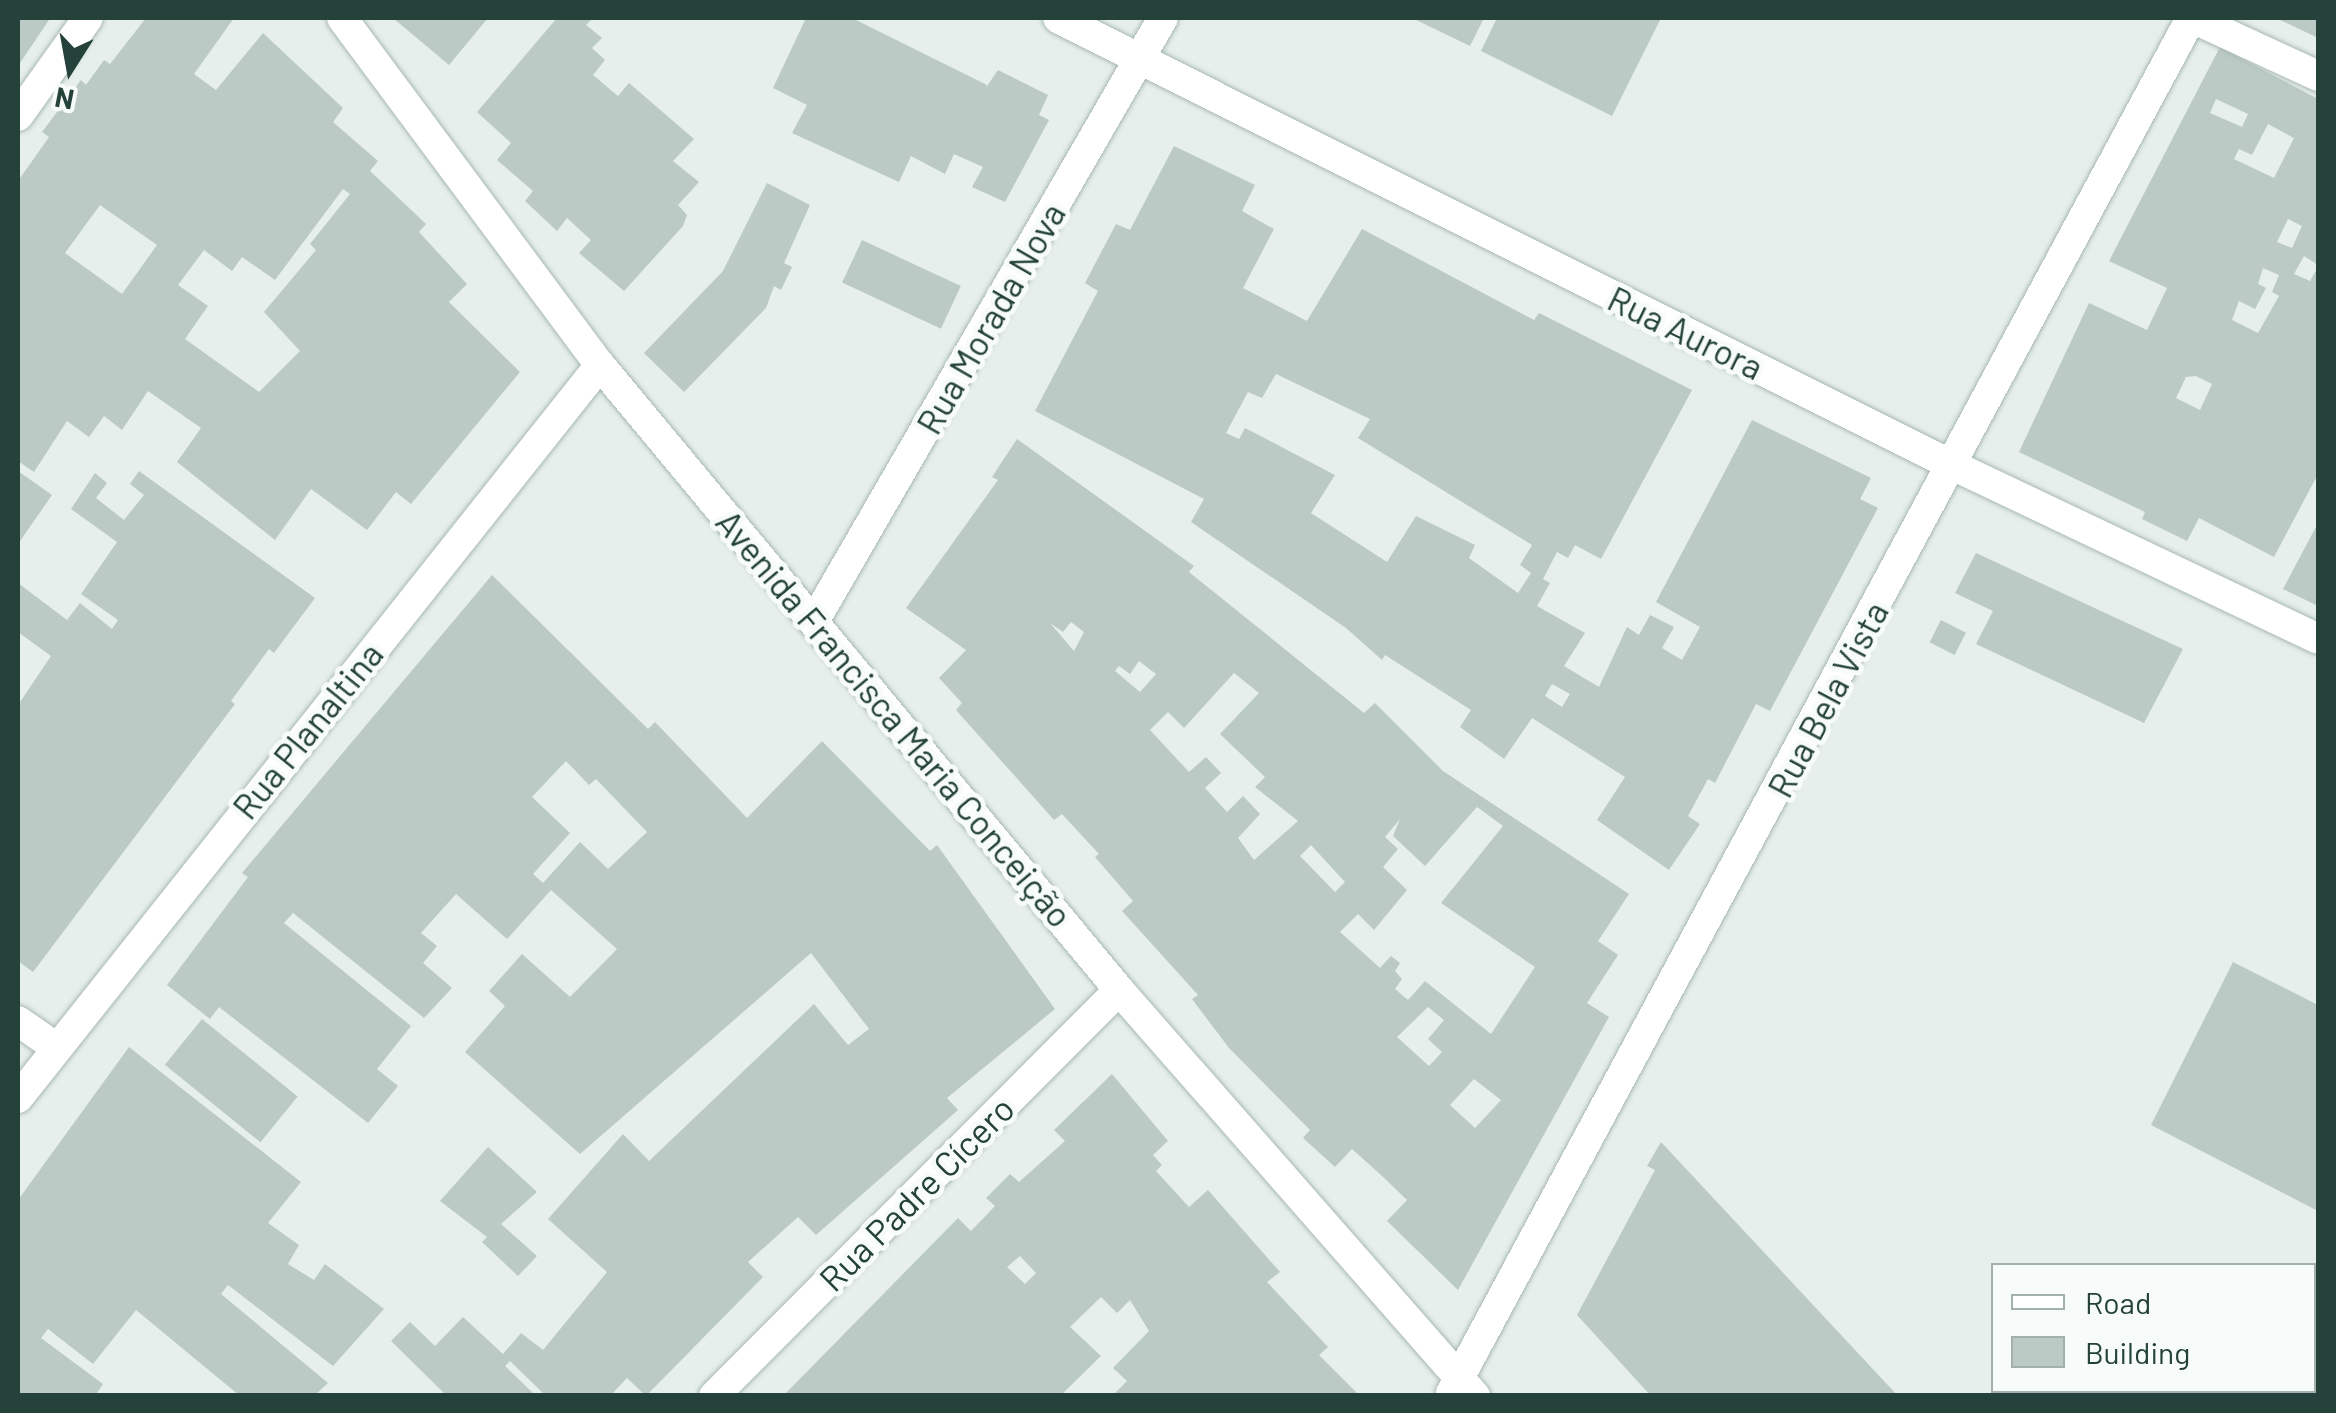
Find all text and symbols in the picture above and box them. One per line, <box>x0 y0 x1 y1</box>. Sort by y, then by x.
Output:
north arrow <box>20 20 120 120</box>
text: N <box>52 81 77 118</box>
street label: Rua Morada Nova <box>907 195 1073 441</box>
street label: Rua Aurora <box>1602 276 1770 388</box>
street label: Avenida Francisca Maria Conceição <box>708 501 1082 935</box>
street label: Rua Bela Vista <box>1758 594 1896 804</box>
street label: Rua Planaltina <box>223 633 391 827</box>
street label: Rua Padre Cícero <box>810 1087 1022 1299</box>
legend <box>1991 1263 2316 1393</box>
text: Road <box>2085 1284 2151 1320</box>
text: Building <box>2085 1334 2190 1370</box>

